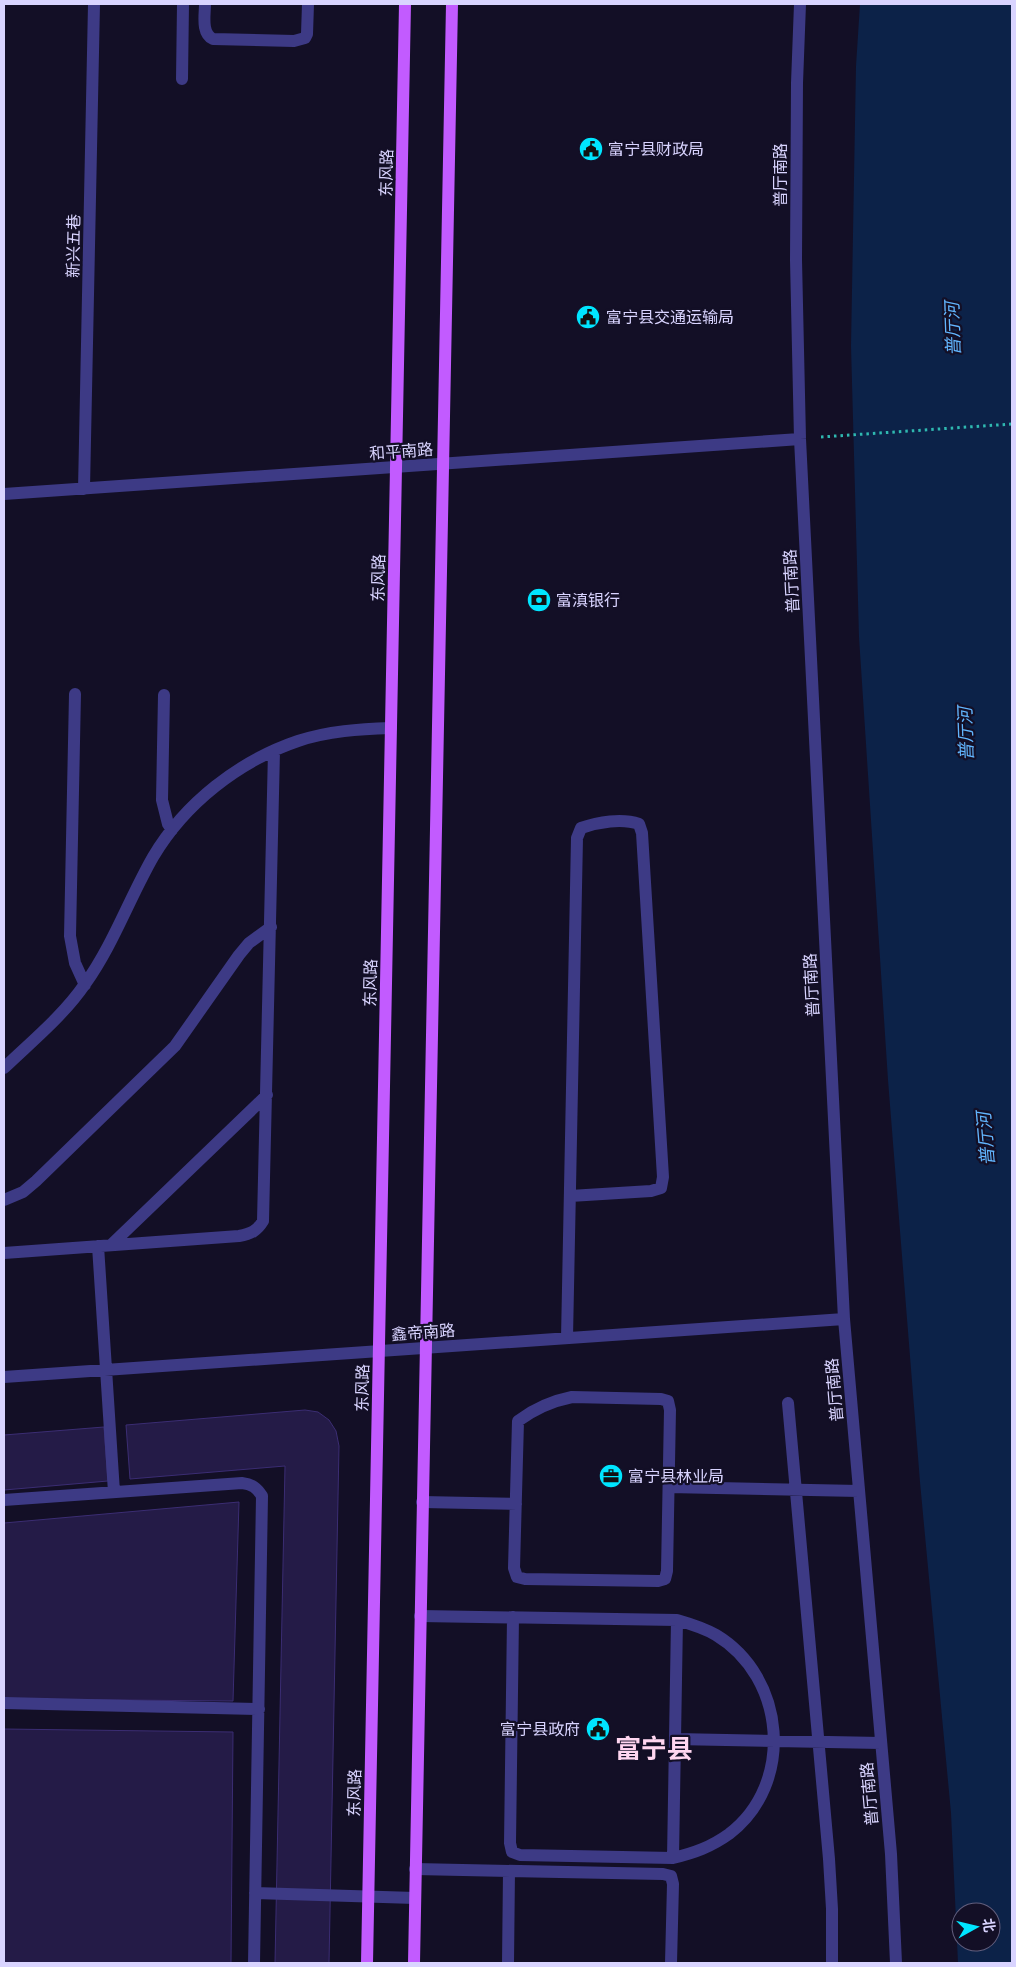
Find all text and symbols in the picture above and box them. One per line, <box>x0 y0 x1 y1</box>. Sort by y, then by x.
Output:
public building icon: 富宁县财政局 <box>578 136 604 162</box>
place label: 富宁县财政局 <box>608 139 704 159</box>
street label: 普厅南路 <box>770 143 790 207</box>
street label: 东风路 <box>376 149 396 197</box>
street label: 新兴五巷 <box>62 214 84 278</box>
water label: 普厅河 <box>940 299 964 356</box>
public building icon: 富宁县交通运输局 <box>575 304 601 330</box>
place label: 富宁县交通运输局 <box>606 307 734 327</box>
street label: 和平南路 <box>368 439 434 463</box>
street label: 普厅南路 <box>779 549 803 613</box>
street label: 东风路 <box>368 554 388 602</box>
bank icon: 富滇银行 <box>526 587 552 613</box>
place label: 富滇银行 <box>556 590 620 610</box>
water label: 普厅河 <box>953 704 977 761</box>
street label: 普厅南路 <box>799 953 823 1017</box>
street label: 东风路 <box>360 959 380 1007</box>
water label: 普厅河 <box>971 1108 998 1167</box>
street label: 鑫帝南路 <box>390 1320 456 1344</box>
street label: 普厅南路 <box>821 1357 847 1423</box>
street label: 东风路 <box>352 1364 372 1412</box>
office icon: 富宁县林业局 <box>598 1463 624 1489</box>
place label: 富宁县林业局 <box>628 1466 724 1486</box>
public building icon: 富宁县政府 <box>585 1716 611 1742</box>
place label: 富宁县政府 <box>500 1719 580 1739</box>
district label: 富宁县 <box>615 1733 693 1764</box>
street label: 普厅南路 <box>856 1761 882 1827</box>
street label: 东风路 <box>344 1769 364 1817</box>
north arrow <box>951 1902 1001 1952</box>
text: 北 <box>980 1917 999 1933</box>

